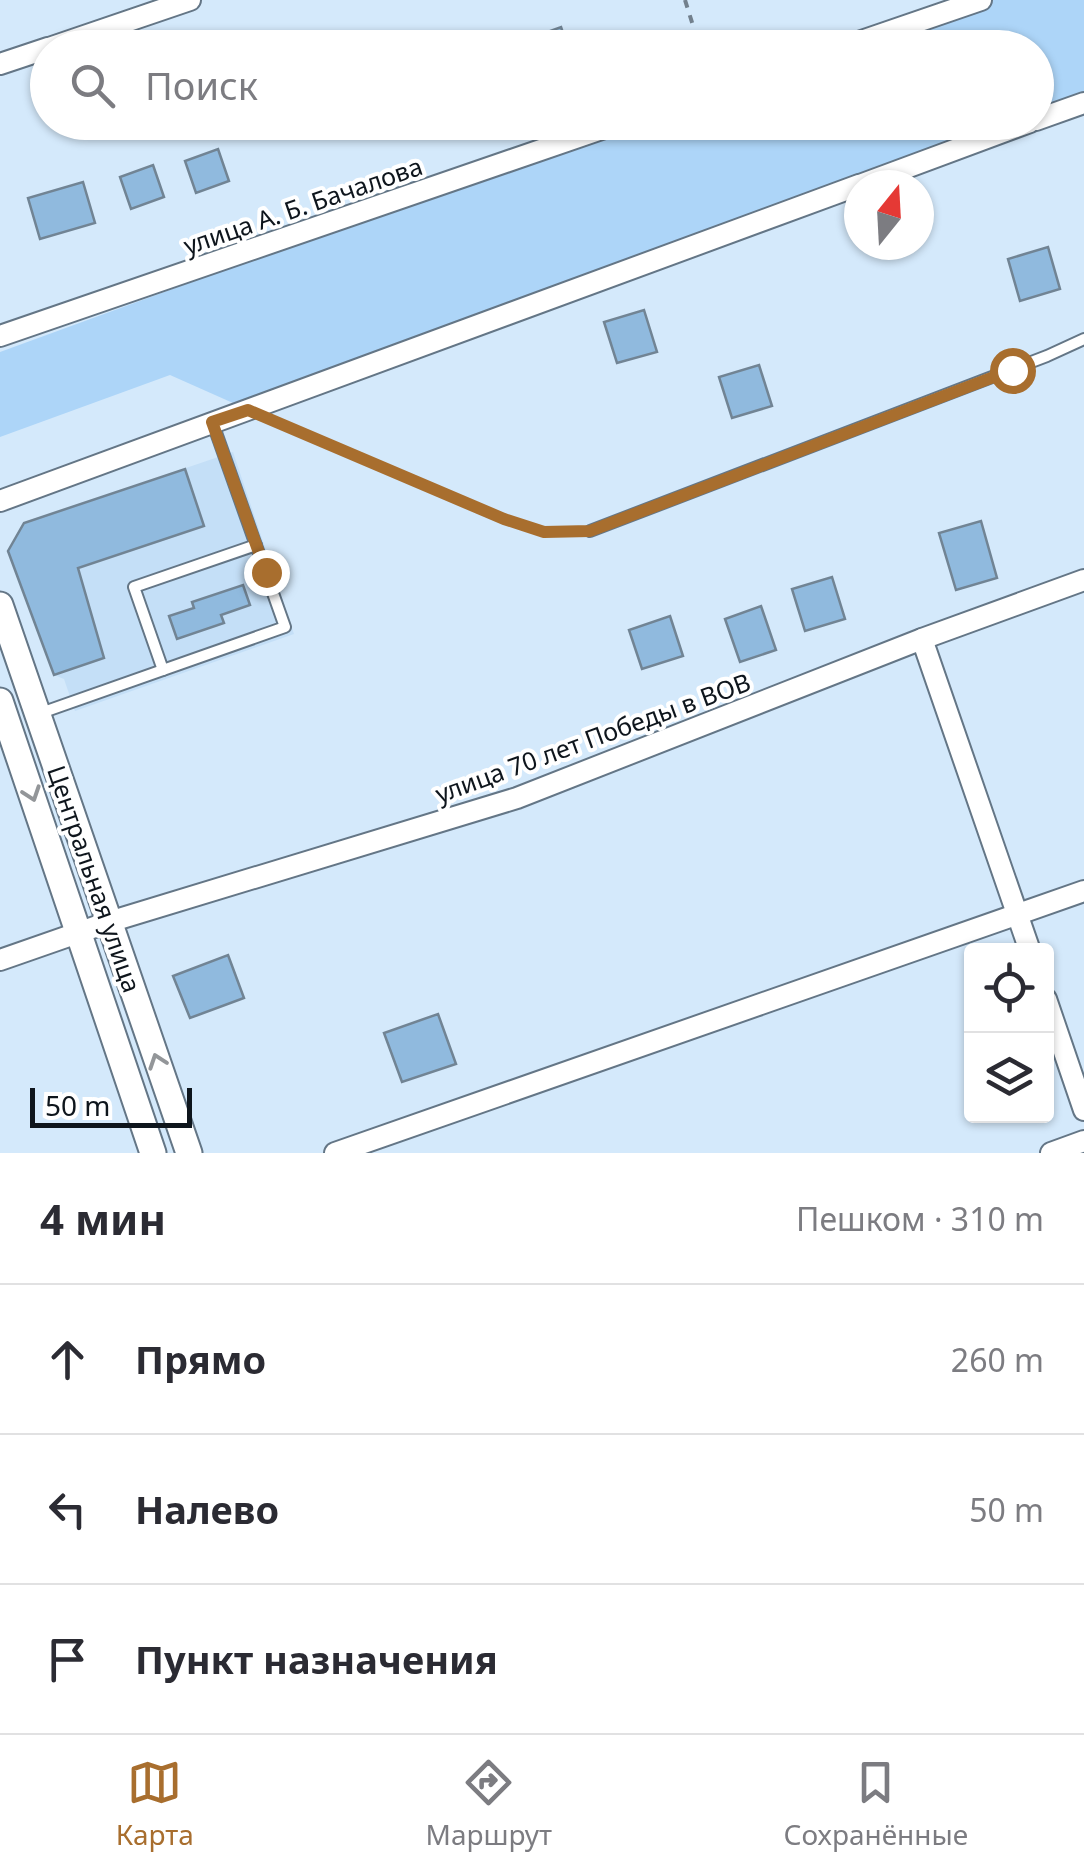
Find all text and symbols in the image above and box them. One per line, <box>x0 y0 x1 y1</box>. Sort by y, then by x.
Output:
search box <box>30 30 1054 140</box>
icon: search <box>65 58 120 113</box>
text: Поиск <box>145 59 258 111</box>
street label: улица А. Б. Бачалова <box>179 148 427 262</box>
north arrow <box>844 170 934 260</box>
route start <box>990 348 1036 394</box>
route end <box>244 550 290 596</box>
street label: улица 70 лет Победы в ВОВ <box>430 664 755 810</box>
street label: Центральная улица <box>40 761 150 997</box>
one-way arrow <box>20 784 40 801</box>
map controls <box>964 943 1054 1123</box>
button: locate <box>964 943 1054 1033</box>
button: layers <box>964 1033 1054 1123</box>
one-way arrow <box>148 1053 169 1070</box>
scale bar <box>30 1083 192 1128</box>
text: 50 m <box>45 1086 111 1124</box>
text: 4 мин <box>40 1190 166 1247</box>
text: Пешком · 310 m <box>796 1197 1044 1240</box>
icon: ahead <box>40 1332 95 1387</box>
text: Прямо <box>135 1333 266 1385</box>
text: 260 m <box>951 1338 1044 1381</box>
icon: left <box>40 1482 95 1537</box>
text: Налево <box>135 1483 279 1535</box>
text: 50 m <box>969 1488 1044 1531</box>
icon: arrive <box>40 1632 95 1687</box>
text: Пункт назначения <box>135 1633 498 1685</box>
tab: Карта <box>116 1755 194 1853</box>
tab: Маршрут <box>426 1755 552 1853</box>
tab: Сохранённые <box>784 1755 968 1853</box>

